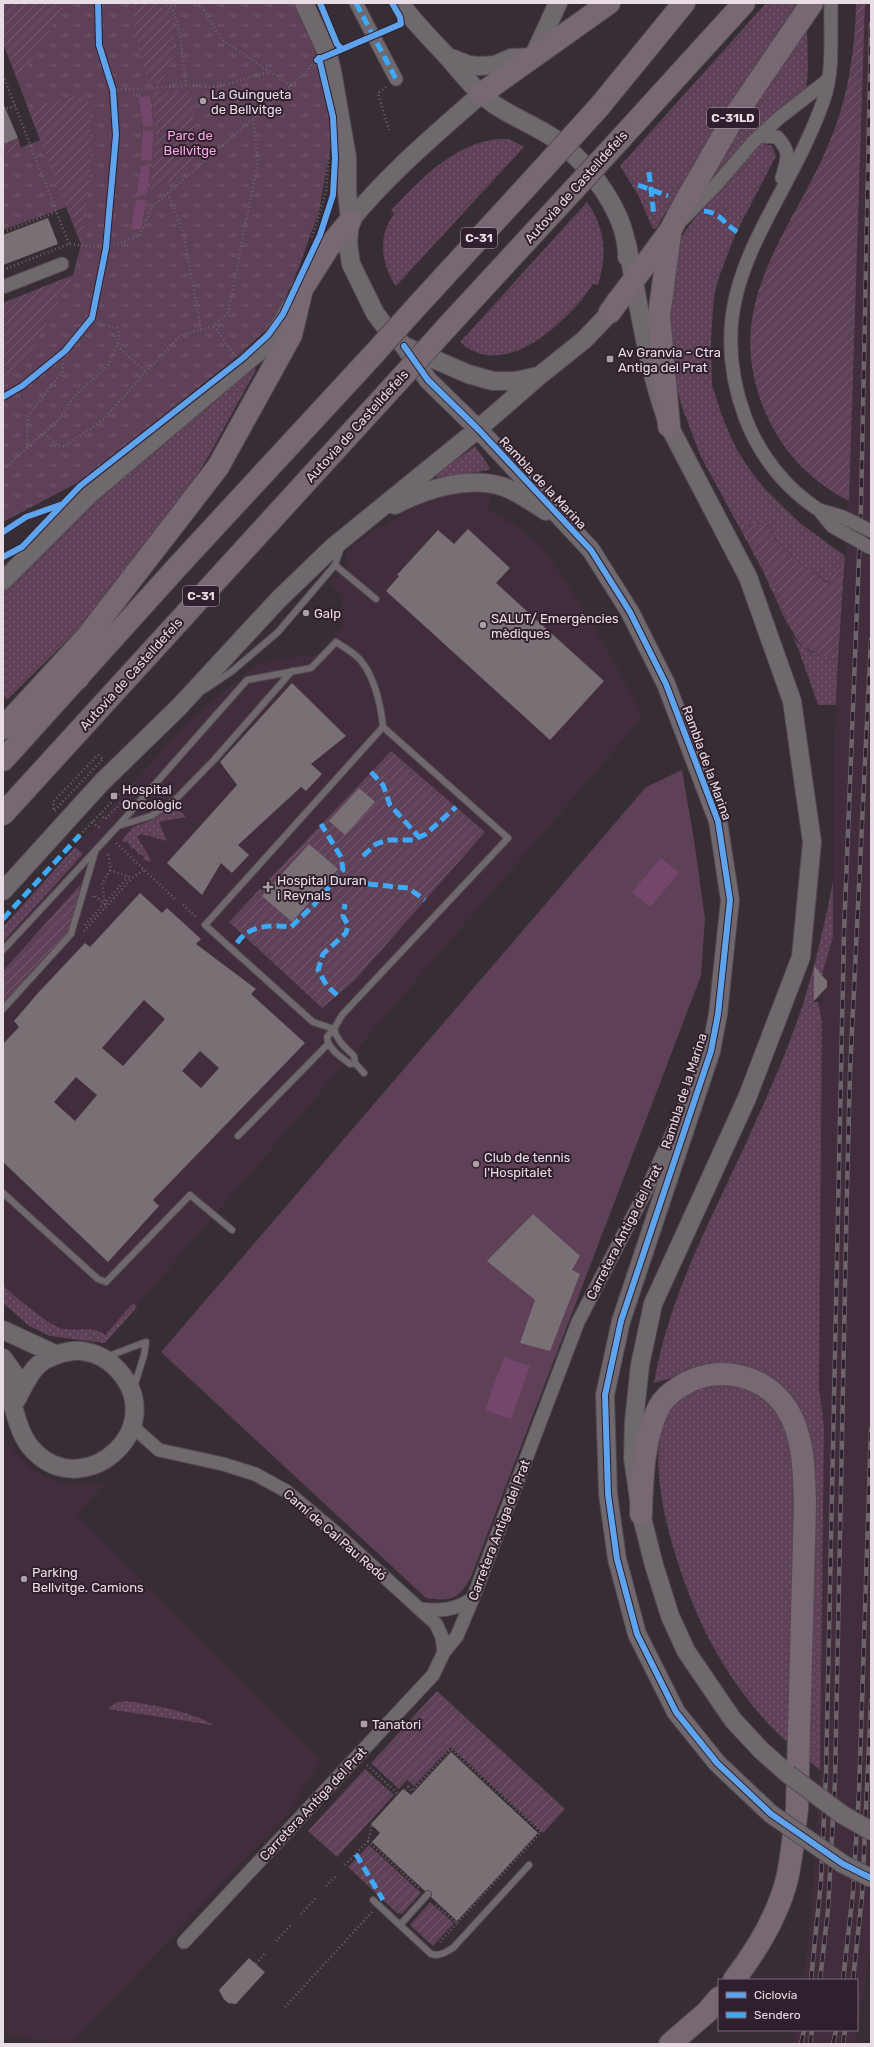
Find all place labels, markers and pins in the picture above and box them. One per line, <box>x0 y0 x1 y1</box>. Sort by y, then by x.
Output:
place label: La Guingueta de Bellvitge <box>211 87 291 118</box>
marker: La Guingueta de Bellvitge <box>198 96 208 106</box>
place label: Av Granvia - Ctra Antiga del Prat <box>618 345 721 376</box>
marker: Av Granvia - Ctra Antiga del Prat <box>605 354 615 364</box>
place label: Galp <box>314 606 341 621</box>
marker: Galp <box>301 608 311 618</box>
place label: SALUT/ Emergències mèdiques <box>491 611 619 641</box>
marker: SALUT/ Emergències mèdiques <box>478 620 488 630</box>
place label: Hospital Oncològic <box>122 782 182 813</box>
marker: Hospital Oncològic <box>109 791 119 801</box>
place label: Hospital Duran i Reynals <box>277 873 367 903</box>
marker: Hospital Duran i Reynals <box>262 881 274 893</box>
place label: Club de tennis l'Hospitalet <box>484 1150 571 1180</box>
marker: Club de tennis l'Hospitalet <box>471 1159 481 1169</box>
place label: Parking Bellvitge. Camions <box>32 1565 144 1596</box>
marker: Parking Bellvitge. Camions <box>19 1574 29 1584</box>
place label: Tanatori <box>372 1717 421 1732</box>
marker: Tanatori <box>359 1719 369 1729</box>

